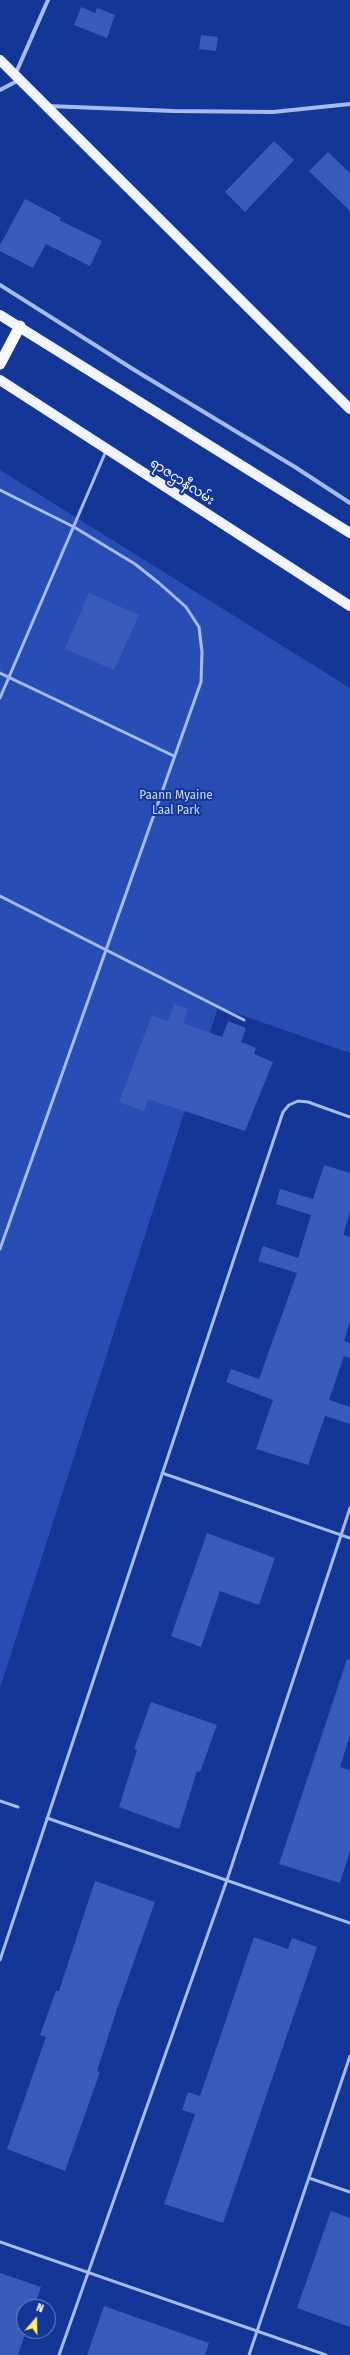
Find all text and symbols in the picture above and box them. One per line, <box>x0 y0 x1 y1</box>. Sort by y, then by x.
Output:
street label: ရာဇဌာနီလမ်း <box>147 455 217 509</box>
park label: Paann Myaine Laal Park <box>139 787 213 818</box>
north arrow <box>16 2299 56 2339</box>
text: N <box>35 2301 45 2315</box>

